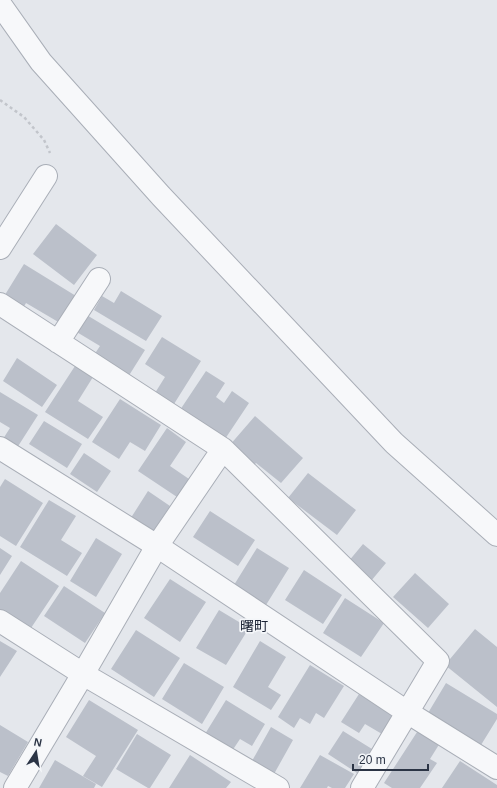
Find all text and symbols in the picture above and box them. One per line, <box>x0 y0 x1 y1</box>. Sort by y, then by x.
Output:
district label: 曙町 <box>240 618 268 634</box>
north arrow <box>16 732 56 772</box>
text: N <box>33 736 43 749</box>
scale bar <box>353 746 428 772</box>
text: 20 m <box>359 753 386 767</box>

